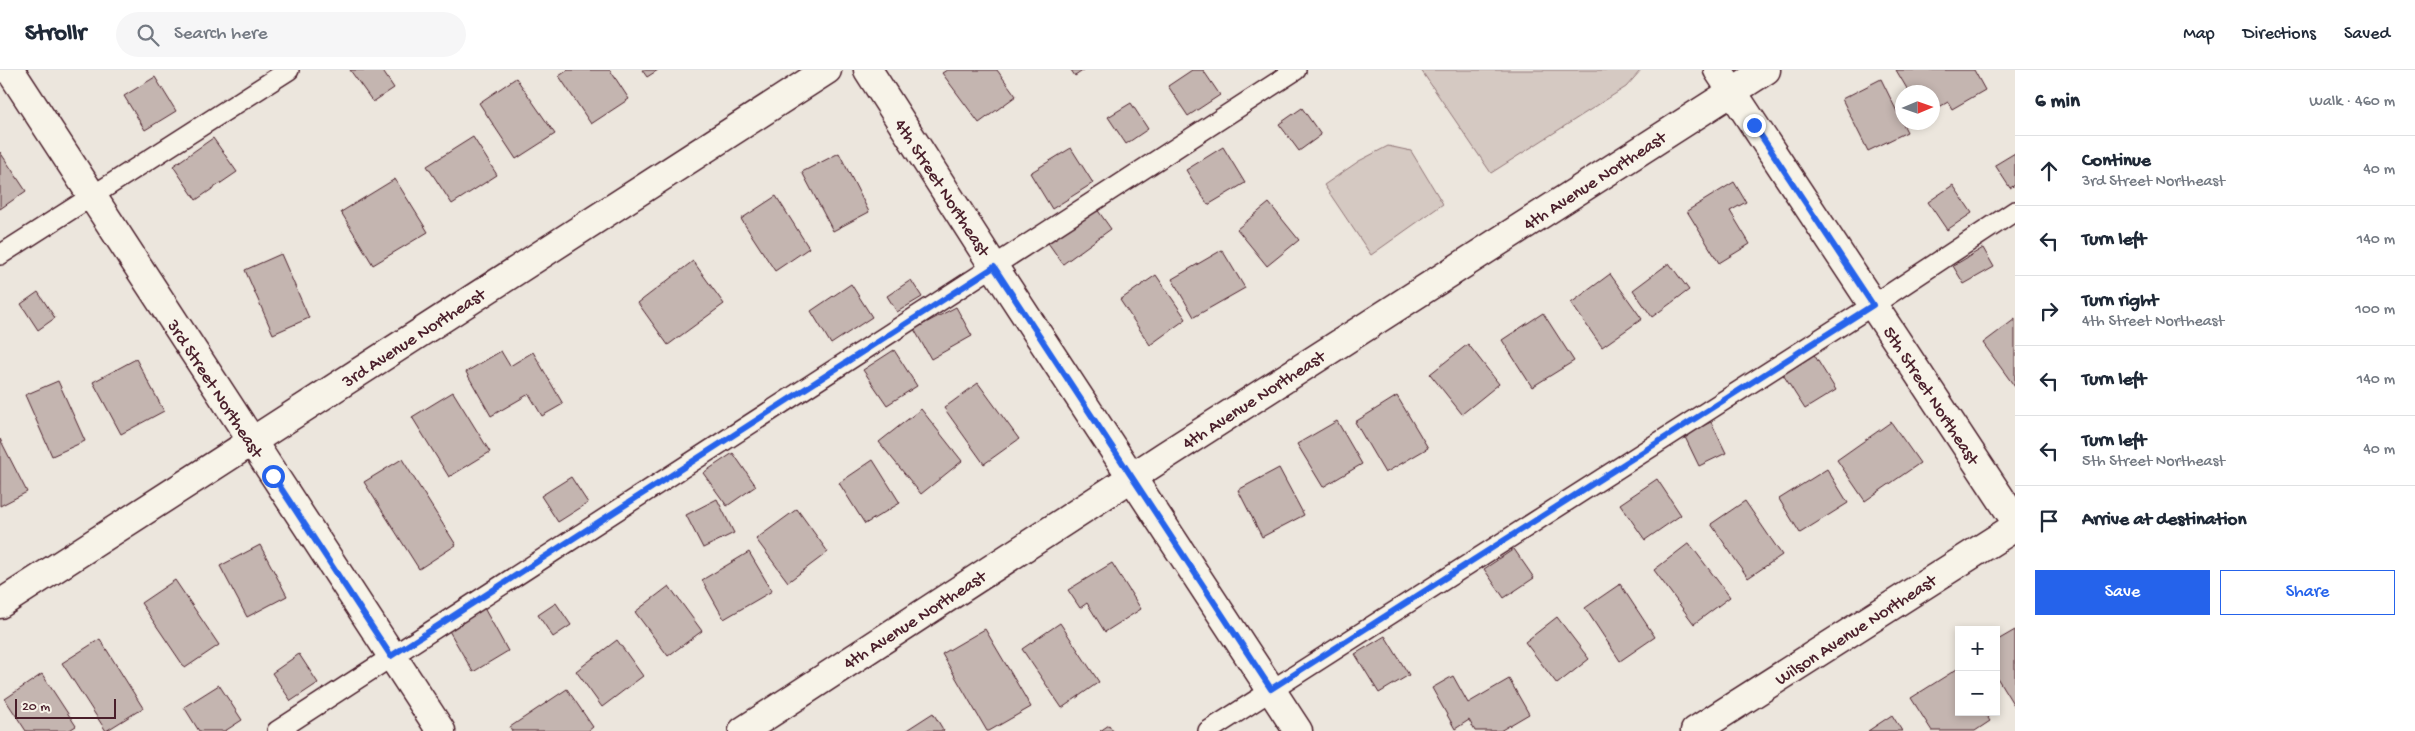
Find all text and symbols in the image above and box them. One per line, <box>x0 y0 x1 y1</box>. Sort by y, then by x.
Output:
search box <box>116 12 466 57</box>
text: Strollr <box>25 20 86 49</box>
icon: search <box>134 21 162 49</box>
text: Search here <box>174 23 268 46</box>
text: Map <box>2183 24 2215 45</box>
text: Directions <box>2243 24 2316 45</box>
text: Saved <box>2344 24 2390 45</box>
north arrow <box>1895 85 1940 130</box>
text: 6 min <box>2035 90 2080 115</box>
text: Walk · 460 m <box>2309 93 2395 112</box>
route end <box>1743 114 1766 137</box>
street label: 4th Street Northeast <box>889 116 994 262</box>
street label: 4th Avenue Northeast <box>1520 127 1672 236</box>
text: Continue <box>2082 150 2151 173</box>
icon: ahead <box>2035 157 2063 185</box>
text: 40 m <box>2363 161 2395 180</box>
text: 3rd Street Northeast <box>2082 173 2225 192</box>
icon: left <box>2035 227 2063 255</box>
text: Turn left <box>2082 229 2146 252</box>
text: 140 m <box>2357 231 2395 250</box>
street label: 3rd Avenue Northeast <box>338 284 491 394</box>
text: Turn right <box>2082 290 2158 313</box>
icon: right <box>2035 297 2063 325</box>
text: 100 m <box>2355 301 2395 320</box>
text: 4th Street Northeast <box>2082 313 2224 332</box>
street label: 3rd Street Northeast <box>161 315 267 464</box>
street label: 5th Street Northeast <box>1877 323 1983 471</box>
street label: 4th Avenue Northeast <box>1179 346 1331 455</box>
icon: left <box>2035 367 2063 395</box>
text: Turn left <box>2082 369 2146 392</box>
text: 140 m <box>2357 371 2395 390</box>
text: Turn left <box>2082 430 2146 453</box>
icon: left <box>2035 437 2063 465</box>
text: 40 m <box>2363 441 2395 460</box>
text: 5th Street Northeast <box>2082 453 2225 472</box>
route start <box>262 465 285 488</box>
icon: arrive <box>2035 507 2063 535</box>
text: Arrive at destination <box>2082 509 2246 532</box>
street label: 4th Avenue Northeast <box>840 566 992 675</box>
street label: Wilson Avenue Northeast <box>1772 570 1942 691</box>
button: Save <box>2035 570 2210 615</box>
button: Share <box>2220 570 2395 615</box>
map controls <box>1955 626 2000 716</box>
button: + <box>1955 626 2000 671</box>
button: − <box>1955 671 2000 716</box>
scale bar <box>15 696 116 719</box>
text: 20 m <box>22 699 50 716</box>

